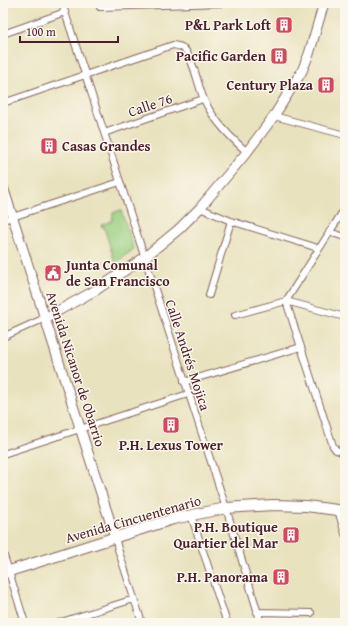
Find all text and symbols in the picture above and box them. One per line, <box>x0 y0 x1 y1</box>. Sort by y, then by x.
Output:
place label: P&L Park Loft <box>185 15 272 35</box>
building icon: P&L Park Loft <box>274 15 294 35</box>
scale bar <box>20 18 118 44</box>
text: 100 m <box>26 23 56 40</box>
place label: Pacific Garden <box>176 46 267 66</box>
building icon: Pacific Garden <box>269 46 289 66</box>
place label: Century Plaza <box>226 75 314 95</box>
building icon: Century Plaza <box>316 75 336 95</box>
street label: Calle 76 <box>125 88 175 122</box>
building icon: Casas Grandes <box>39 136 59 156</box>
place label: Casas Grandes <box>62 136 151 156</box>
place label: Junta Comunal de San Francisco <box>64 255 170 291</box>
public building icon: Junta Comunal de San Francisco <box>43 263 63 283</box>
street label: Avenida Nicanor de Obarrio <box>41 289 111 449</box>
street label: Calle Andrés Mojica <box>161 297 216 413</box>
building icon: P.H. Lexus Tower <box>161 415 181 435</box>
place label: P.H. Lexus Tower <box>119 435 224 455</box>
street label: Avenida Cincuentenario <box>63 490 203 548</box>
place label: P.H. Boutique Quartier del Mar <box>174 517 279 553</box>
building icon: P.H. Boutique Quartier del Mar <box>281 525 301 545</box>
place label: P.H. Panorama <box>177 567 269 587</box>
building icon: P.H. Panorama <box>271 567 291 587</box>

